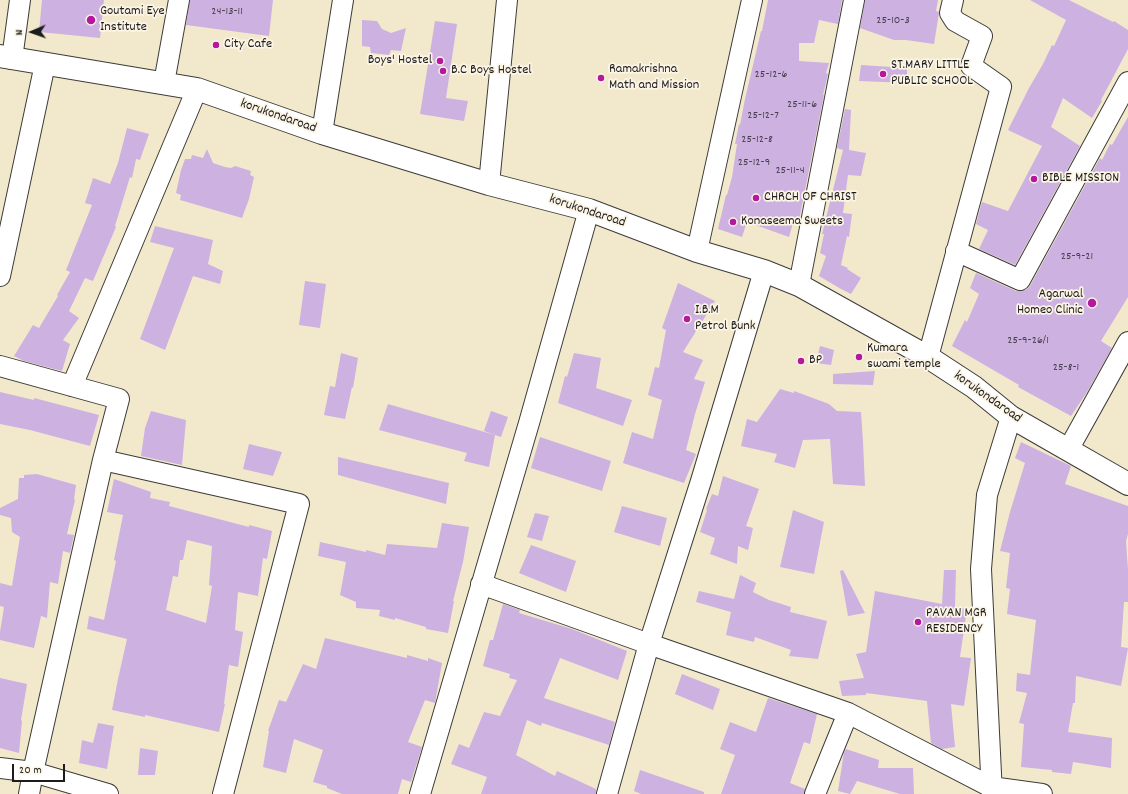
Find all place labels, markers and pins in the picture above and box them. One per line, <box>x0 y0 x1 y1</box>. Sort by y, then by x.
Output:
place label: Goutami Eye Institute <box>100 4 165 36</box>
marker: Goutami Eye Institute <box>85 14 97 26</box>
place label: City Cafe <box>224 37 272 53</box>
marker: City Cafe <box>211 40 221 50</box>
place label: Boys' Hostel <box>368 53 432 69</box>
marker: Boys' Hostel <box>435 56 445 66</box>
place label: ST.MARY LITTLE PUBLIC SCHOOL <box>891 58 973 90</box>
place label: Ramakrishna Math and Mission <box>609 62 699 94</box>
place label: B.C Boys Hostel <box>451 63 532 79</box>
marker: B.C Boys Hostel <box>438 66 448 76</box>
marker: ST.MARY LITTLE PUBLIC SCHOOL <box>878 69 888 79</box>
marker: Ramakrishna Math and Mission <box>596 73 606 83</box>
place label: BIBLE MISSION <box>1042 171 1119 187</box>
marker: BIBLE MISSION <box>1029 174 1039 184</box>
place label: CHRCH OF CHRIST <box>764 190 857 206</box>
marker: CHRCH OF CHRIST <box>751 193 761 203</box>
place label: Konaseema Sweets <box>741 214 843 230</box>
marker: Konaseema Sweets <box>728 217 738 227</box>
place label: Agarwal Homeo Clinic <box>1017 287 1083 320</box>
marker: Agarwal Homeo Clinic <box>1086 297 1098 309</box>
place label: I.B.M Petrol Bunk <box>695 303 756 336</box>
marker: I.B.M Petrol Bunk <box>682 314 692 324</box>
place label: Kumara swami temple <box>867 341 941 374</box>
marker: Kumara swami temple <box>854 352 864 362</box>
place label: BP <box>809 353 822 369</box>
marker: BP <box>796 356 806 366</box>
place label: PAVAN MGR RESIDENCY <box>926 606 987 638</box>
marker: PAVAN MGR RESIDENCY <box>913 617 923 627</box>

